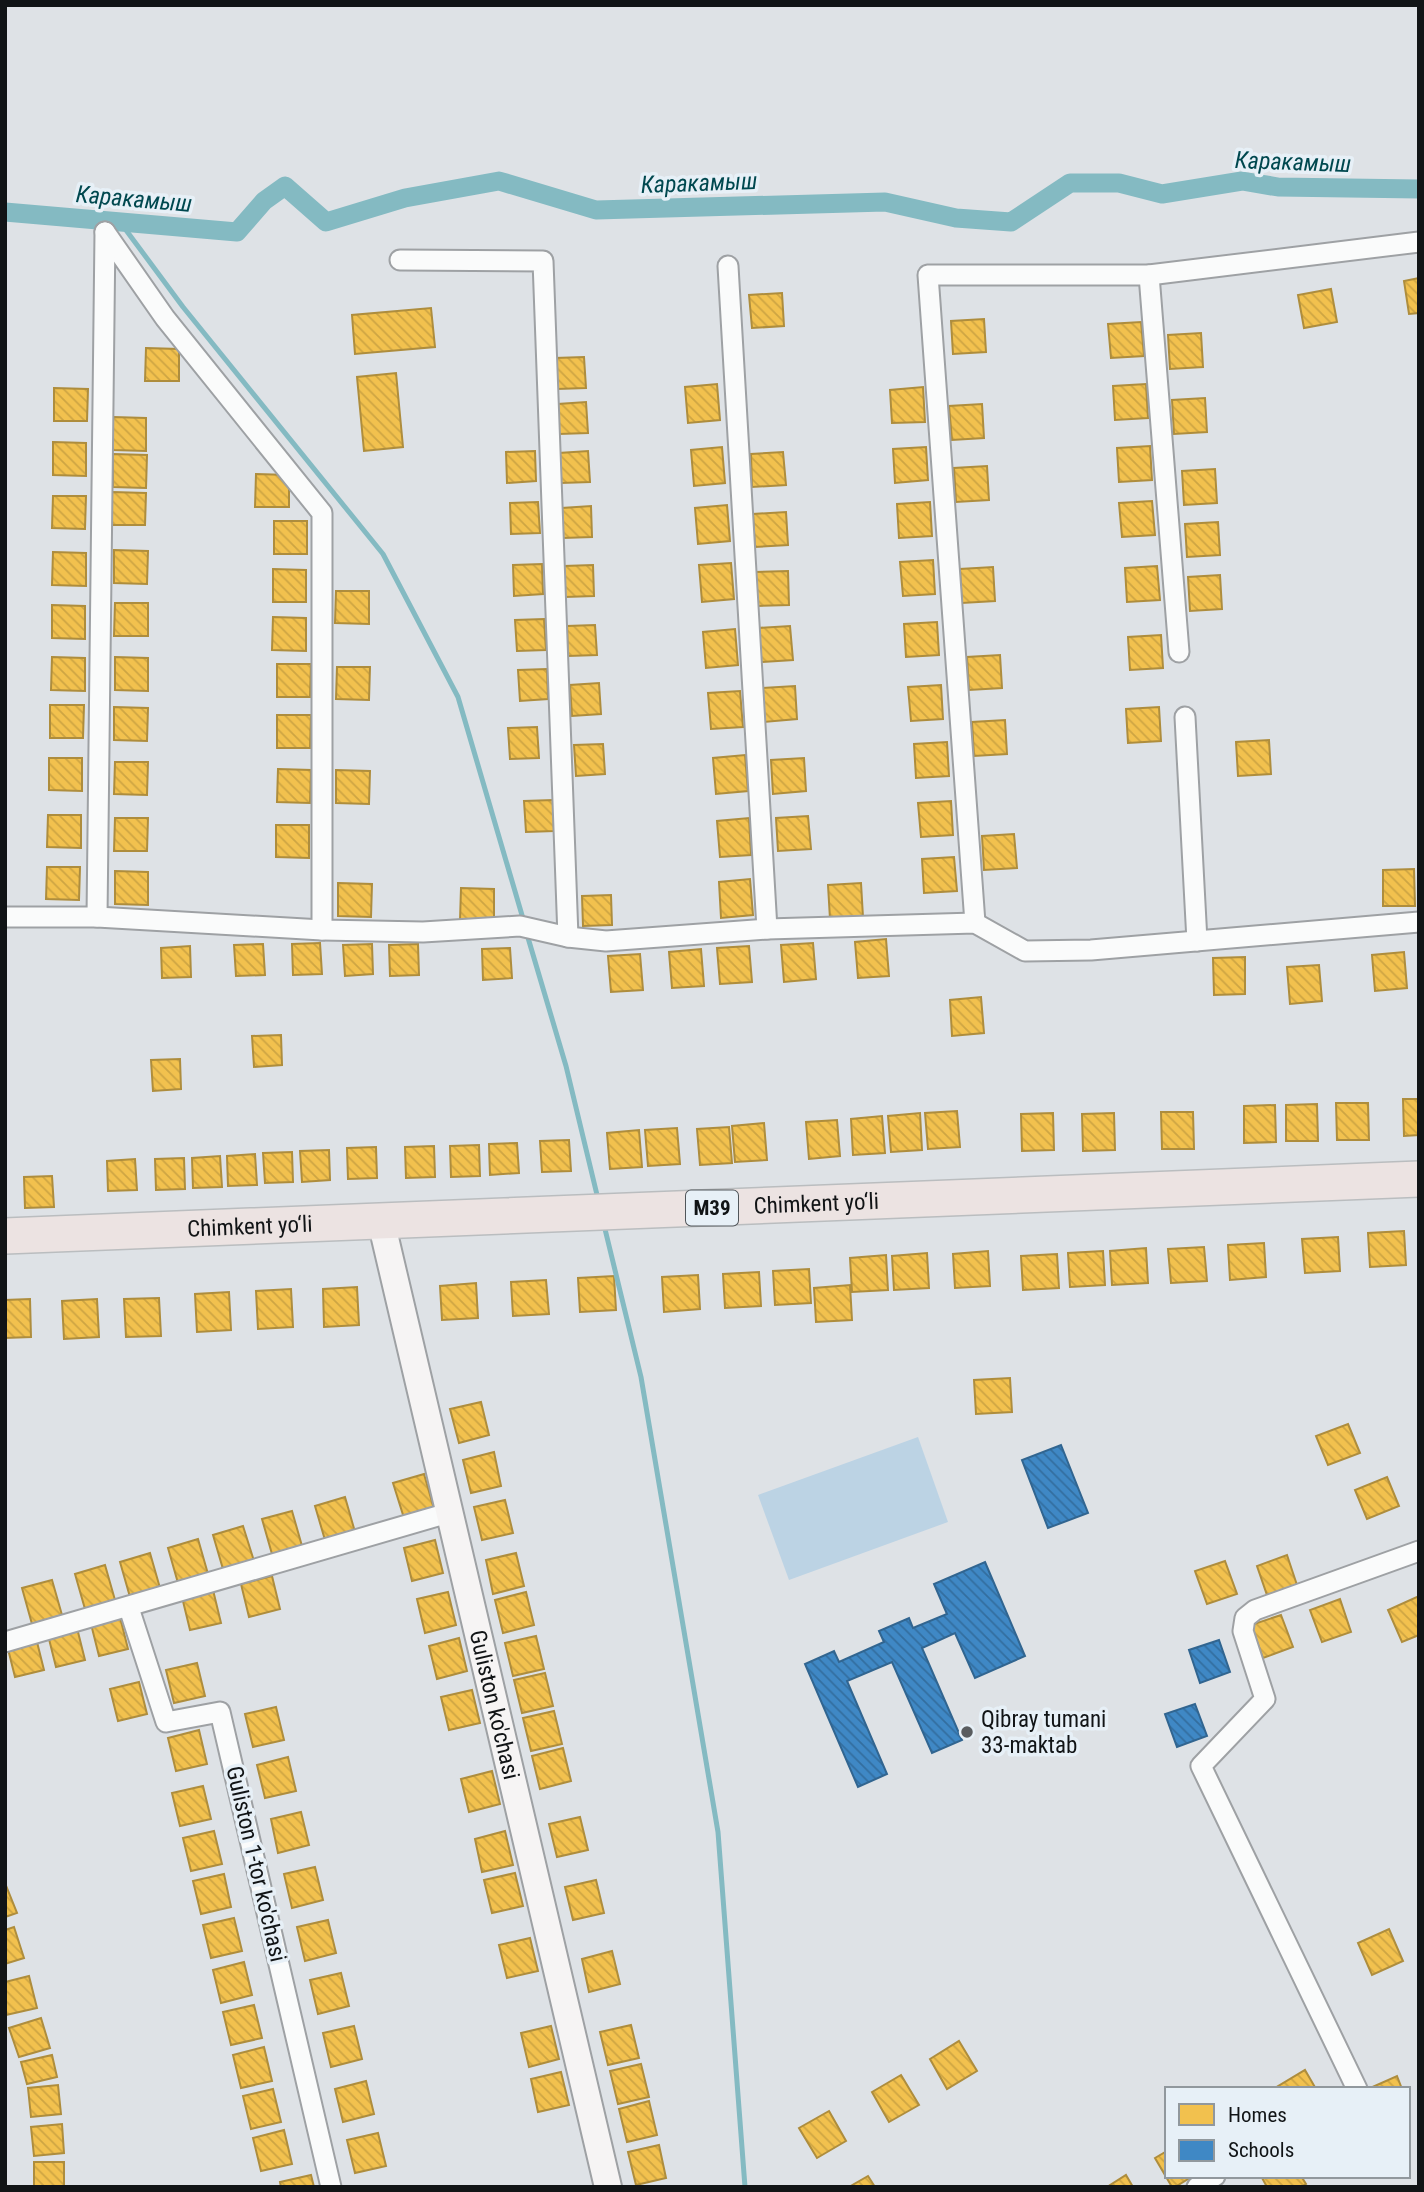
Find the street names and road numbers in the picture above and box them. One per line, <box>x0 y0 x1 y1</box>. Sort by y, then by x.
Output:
street label: Chimkent yo‘li <box>753 1187 880 1219</box>
road number: M39 <box>686 1190 738 1226</box>
street label: Chimkent yo‘li <box>187 1210 313 1242</box>
street label: Guliston ko'chasi <box>464 1627 525 1782</box>
street label: Guliston 1-tor ko'chasi <box>220 1764 292 1964</box>

